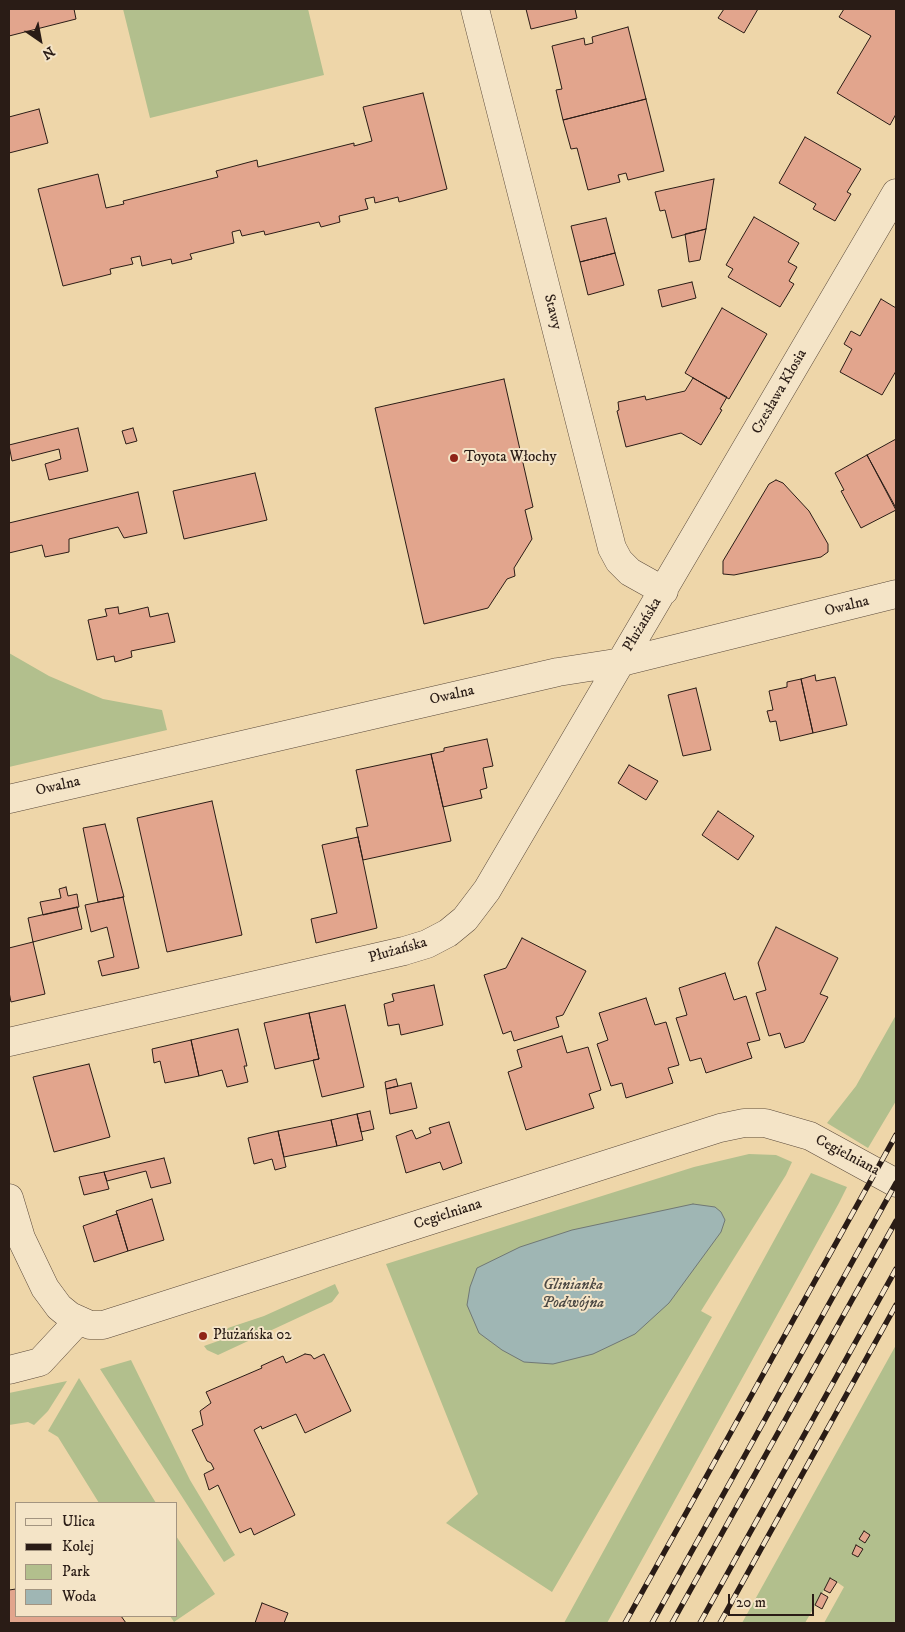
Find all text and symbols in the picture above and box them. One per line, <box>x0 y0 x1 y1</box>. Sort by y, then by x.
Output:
north arrow <box>15 15 65 65</box>
text: N <box>38 42 58 63</box>
street label: Stawy <box>539 293 565 331</box>
street label: Czesława Kłosia <box>748 346 812 438</box>
place label: Toyota Włochy <box>464 449 557 467</box>
marker: Toyota Włochy <box>448 452 460 464</box>
street label: Owalna <box>823 593 871 621</box>
street label: Płużańska <box>620 595 666 655</box>
street label: Owalna <box>428 682 476 710</box>
street label: Owalna <box>34 773 82 801</box>
street label: Płużańska <box>367 934 429 968</box>
street label: Cegielniana <box>812 1132 882 1180</box>
street label: Cegielniana <box>412 1196 484 1234</box>
water label: Glinianka Podwójna <box>542 1276 604 1314</box>
place label: Płużańska 02 <box>213 1327 292 1345</box>
marker: Płużańska 02 <box>197 1330 209 1342</box>
legend <box>15 1502 178 1617</box>
text: Ulica <box>62 1512 95 1531</box>
text: Kolej <box>62 1537 94 1556</box>
text: Park <box>62 1562 90 1581</box>
scale bar <box>730 1584 816 1616</box>
text: Woda <box>62 1587 96 1606</box>
text: 20 m <box>736 1593 766 1612</box>

